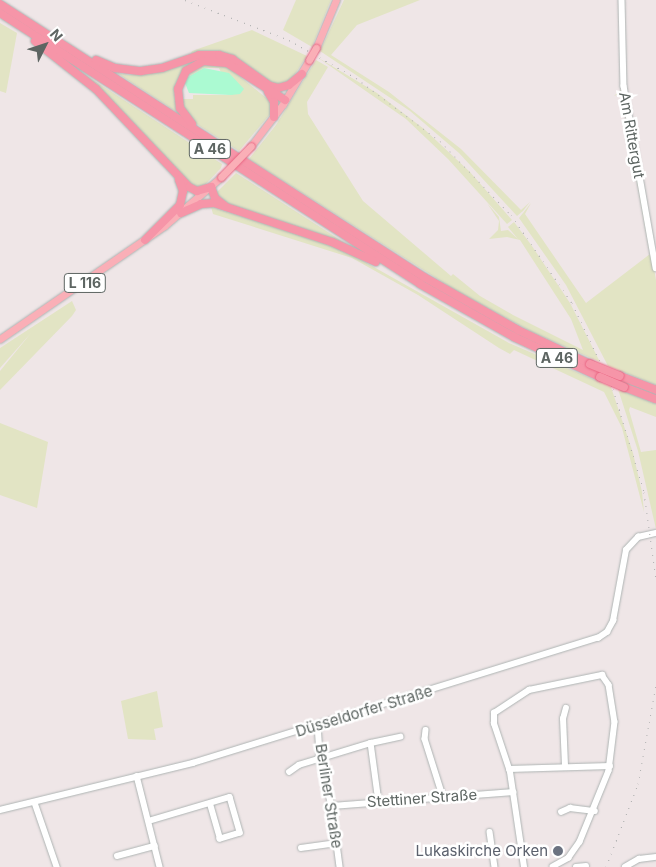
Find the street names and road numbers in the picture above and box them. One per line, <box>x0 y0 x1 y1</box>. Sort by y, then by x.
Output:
street label: Am Rittergut <box>616 90 648 180</box>
road number: A 46 <box>189 138 231 160</box>
road number: L 116 <box>64 272 106 294</box>
road number: A 46 <box>536 346 578 369</box>
street label: Düsseldorfer Straße <box>293 682 435 740</box>
street label: Berliner Straße <box>312 742 346 850</box>
street label: Stettiner Straße <box>366 785 478 811</box>

